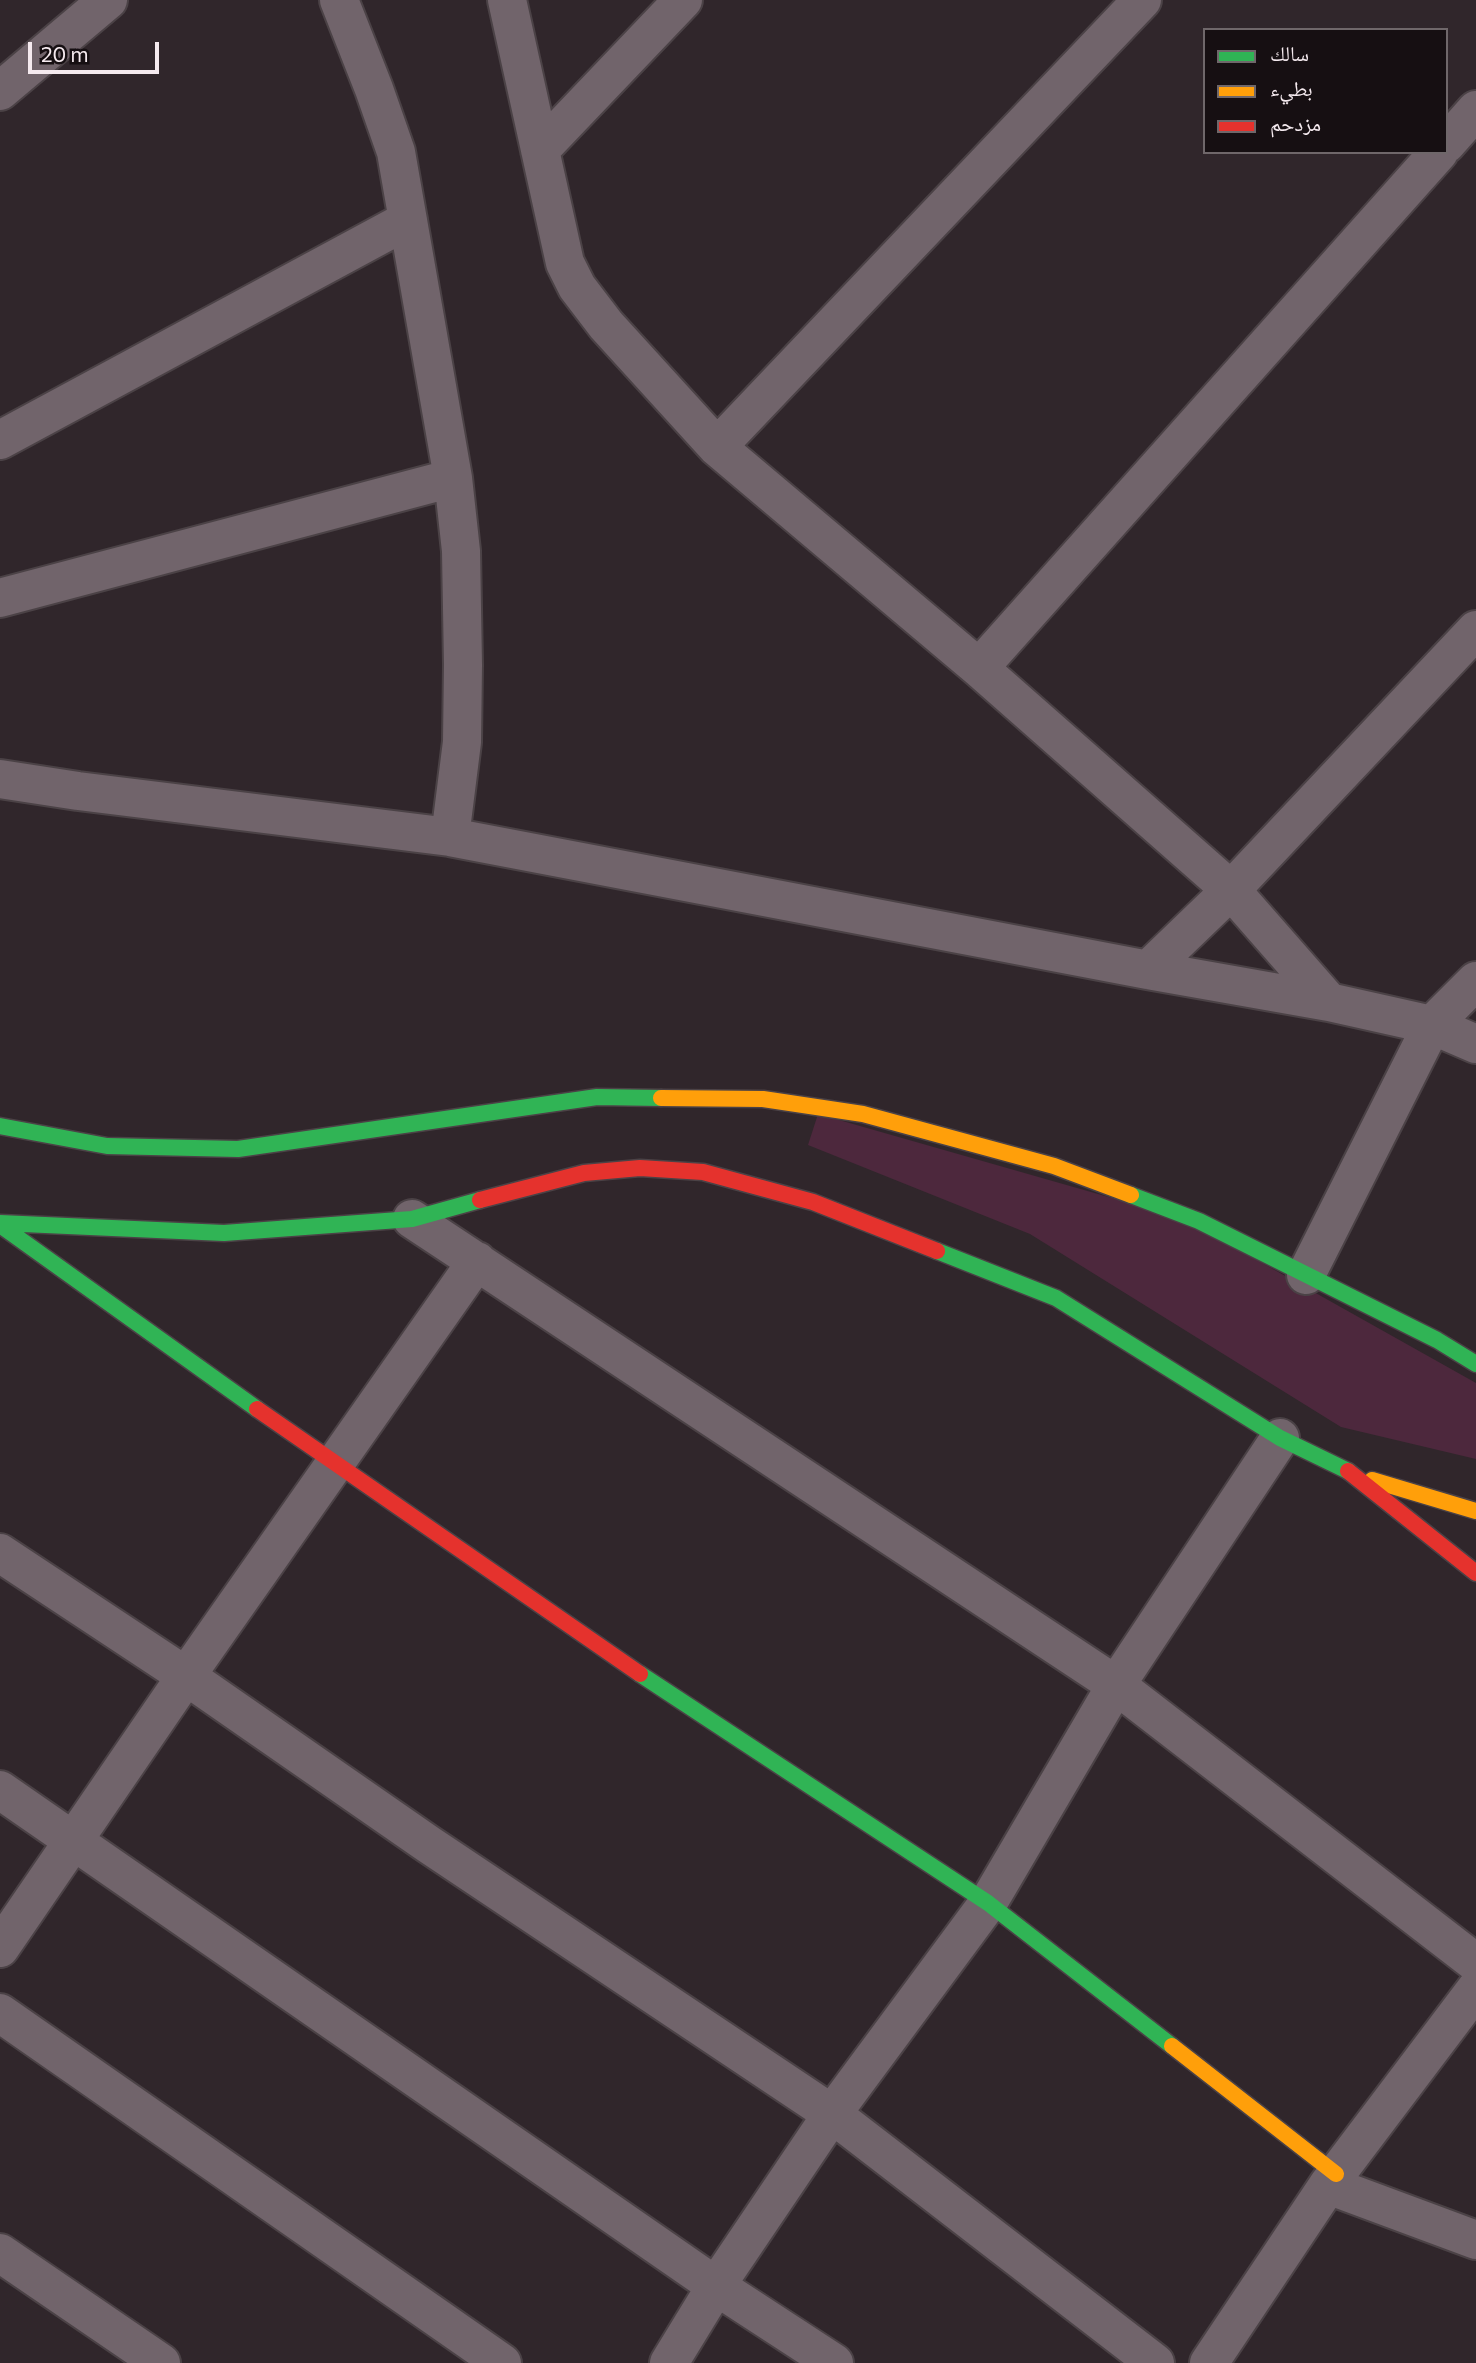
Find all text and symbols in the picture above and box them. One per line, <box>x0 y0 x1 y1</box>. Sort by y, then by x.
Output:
scale bar <box>32 28 163 72</box>
legend <box>1203 28 1448 154</box>
text: سالك <box>1270 40 1309 65</box>
text: 20 m <box>41 41 89 66</box>
text: بطيء <box>1270 75 1313 100</box>
text: مزدحم <box>1270 110 1321 135</box>

